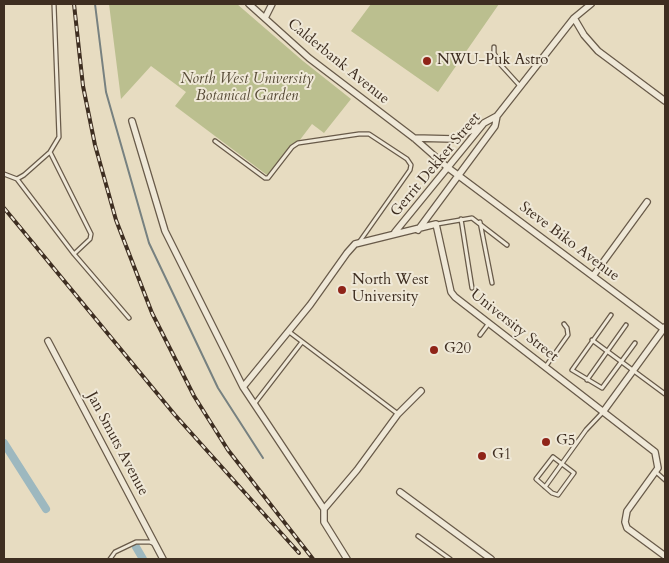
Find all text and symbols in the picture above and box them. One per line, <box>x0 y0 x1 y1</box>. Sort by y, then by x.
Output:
street label: Calderbank Avenue <box>283 15 393 109</box>
place label: NWU-Puk Astro <box>437 52 548 70</box>
marker: NWU-Puk Astro <box>421 55 433 67</box>
park label: North West University Botanical Garden <box>180 71 314 106</box>
street label: Gerrit Dekker Street <box>387 109 485 221</box>
street label: Steve Biko Avenue <box>515 198 623 286</box>
place label: North West University <box>352 272 429 307</box>
marker: North West University <box>336 284 348 296</box>
street label: University Street <box>466 286 562 366</box>
place label: G20 <box>444 341 471 359</box>
marker: G20 <box>428 344 440 356</box>
street label: Jan Smuts Avenue <box>82 389 152 499</box>
place label: G5 <box>556 433 576 451</box>
marker: G5 <box>540 436 552 448</box>
place label: G1 <box>492 447 512 465</box>
marker: G1 <box>476 450 488 462</box>

